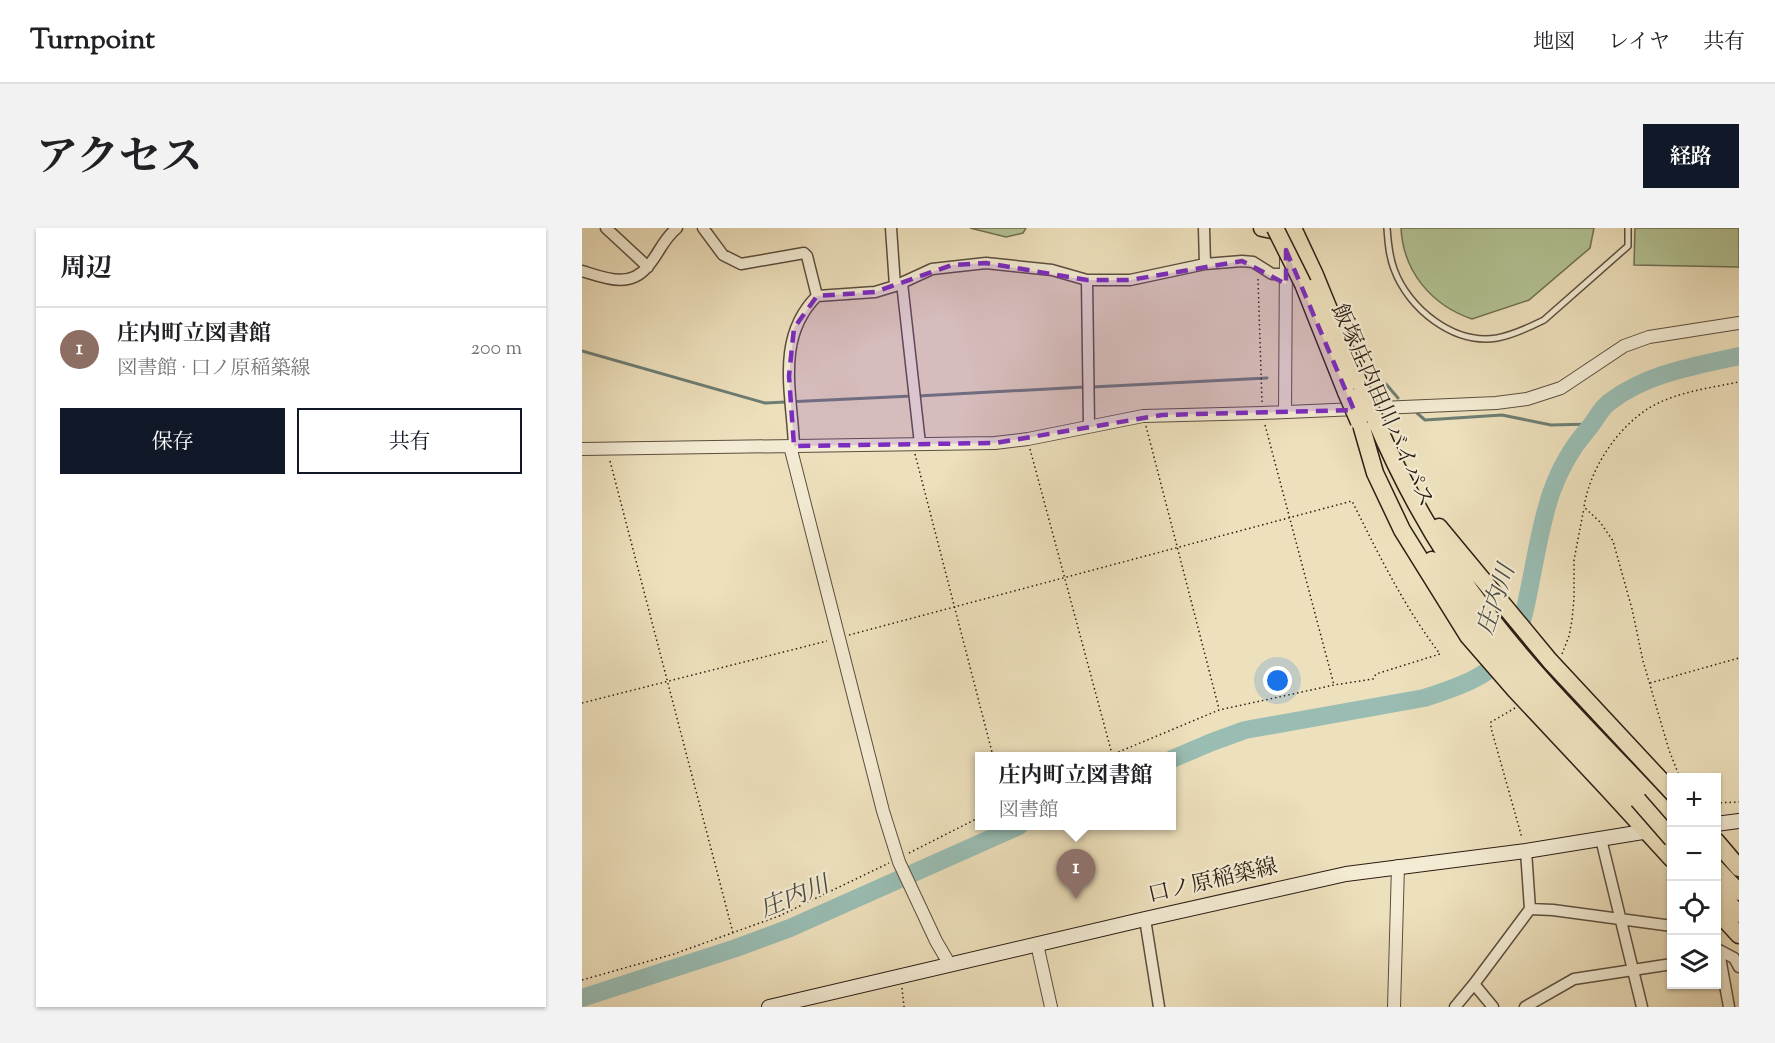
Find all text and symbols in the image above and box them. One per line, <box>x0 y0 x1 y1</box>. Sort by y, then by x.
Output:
text: Turnpoint <box>30 21 155 61</box>
text: 地図 <box>1533 28 1575 58</box>
text: レイヤ <box>1608 28 1670 58</box>
text: 共有 <box>1703 28 1745 58</box>
button: 経路 <box>1643 124 1739 188</box>
text: アクセス <box>36 130 203 190</box>
text: 周辺 <box>60 251 112 288</box>
street label: 飯塚庄内田川バイパス <box>1322 299 1440 513</box>
text: 庄内町立図書館 <box>117 319 271 351</box>
text: 1 <box>76 335 83 364</box>
text: 200 m <box>471 335 522 364</box>
text: 図書館 · 口ノ原稲築線 <box>117 355 311 384</box>
button: 保存 <box>60 408 285 474</box>
button: 共有 <box>297 408 522 474</box>
water label: 庄内川 <box>1469 558 1526 640</box>
your location <box>1263 666 1292 695</box>
popup <box>975 752 1176 830</box>
text: 庄内町立図書館 <box>998 761 1153 793</box>
map controls <box>1667 773 1721 989</box>
button: + <box>1667 773 1721 827</box>
text: 図書館 <box>998 797 1058 826</box>
button: − <box>1667 827 1721 881</box>
pin: 1 <box>1056 850 1096 899</box>
street label: 口ノ原稲築線 <box>1145 852 1281 912</box>
water label: 庄内川 <box>755 868 838 927</box>
button: locate <box>1667 881 1721 935</box>
button: layers <box>1667 935 1721 989</box>

